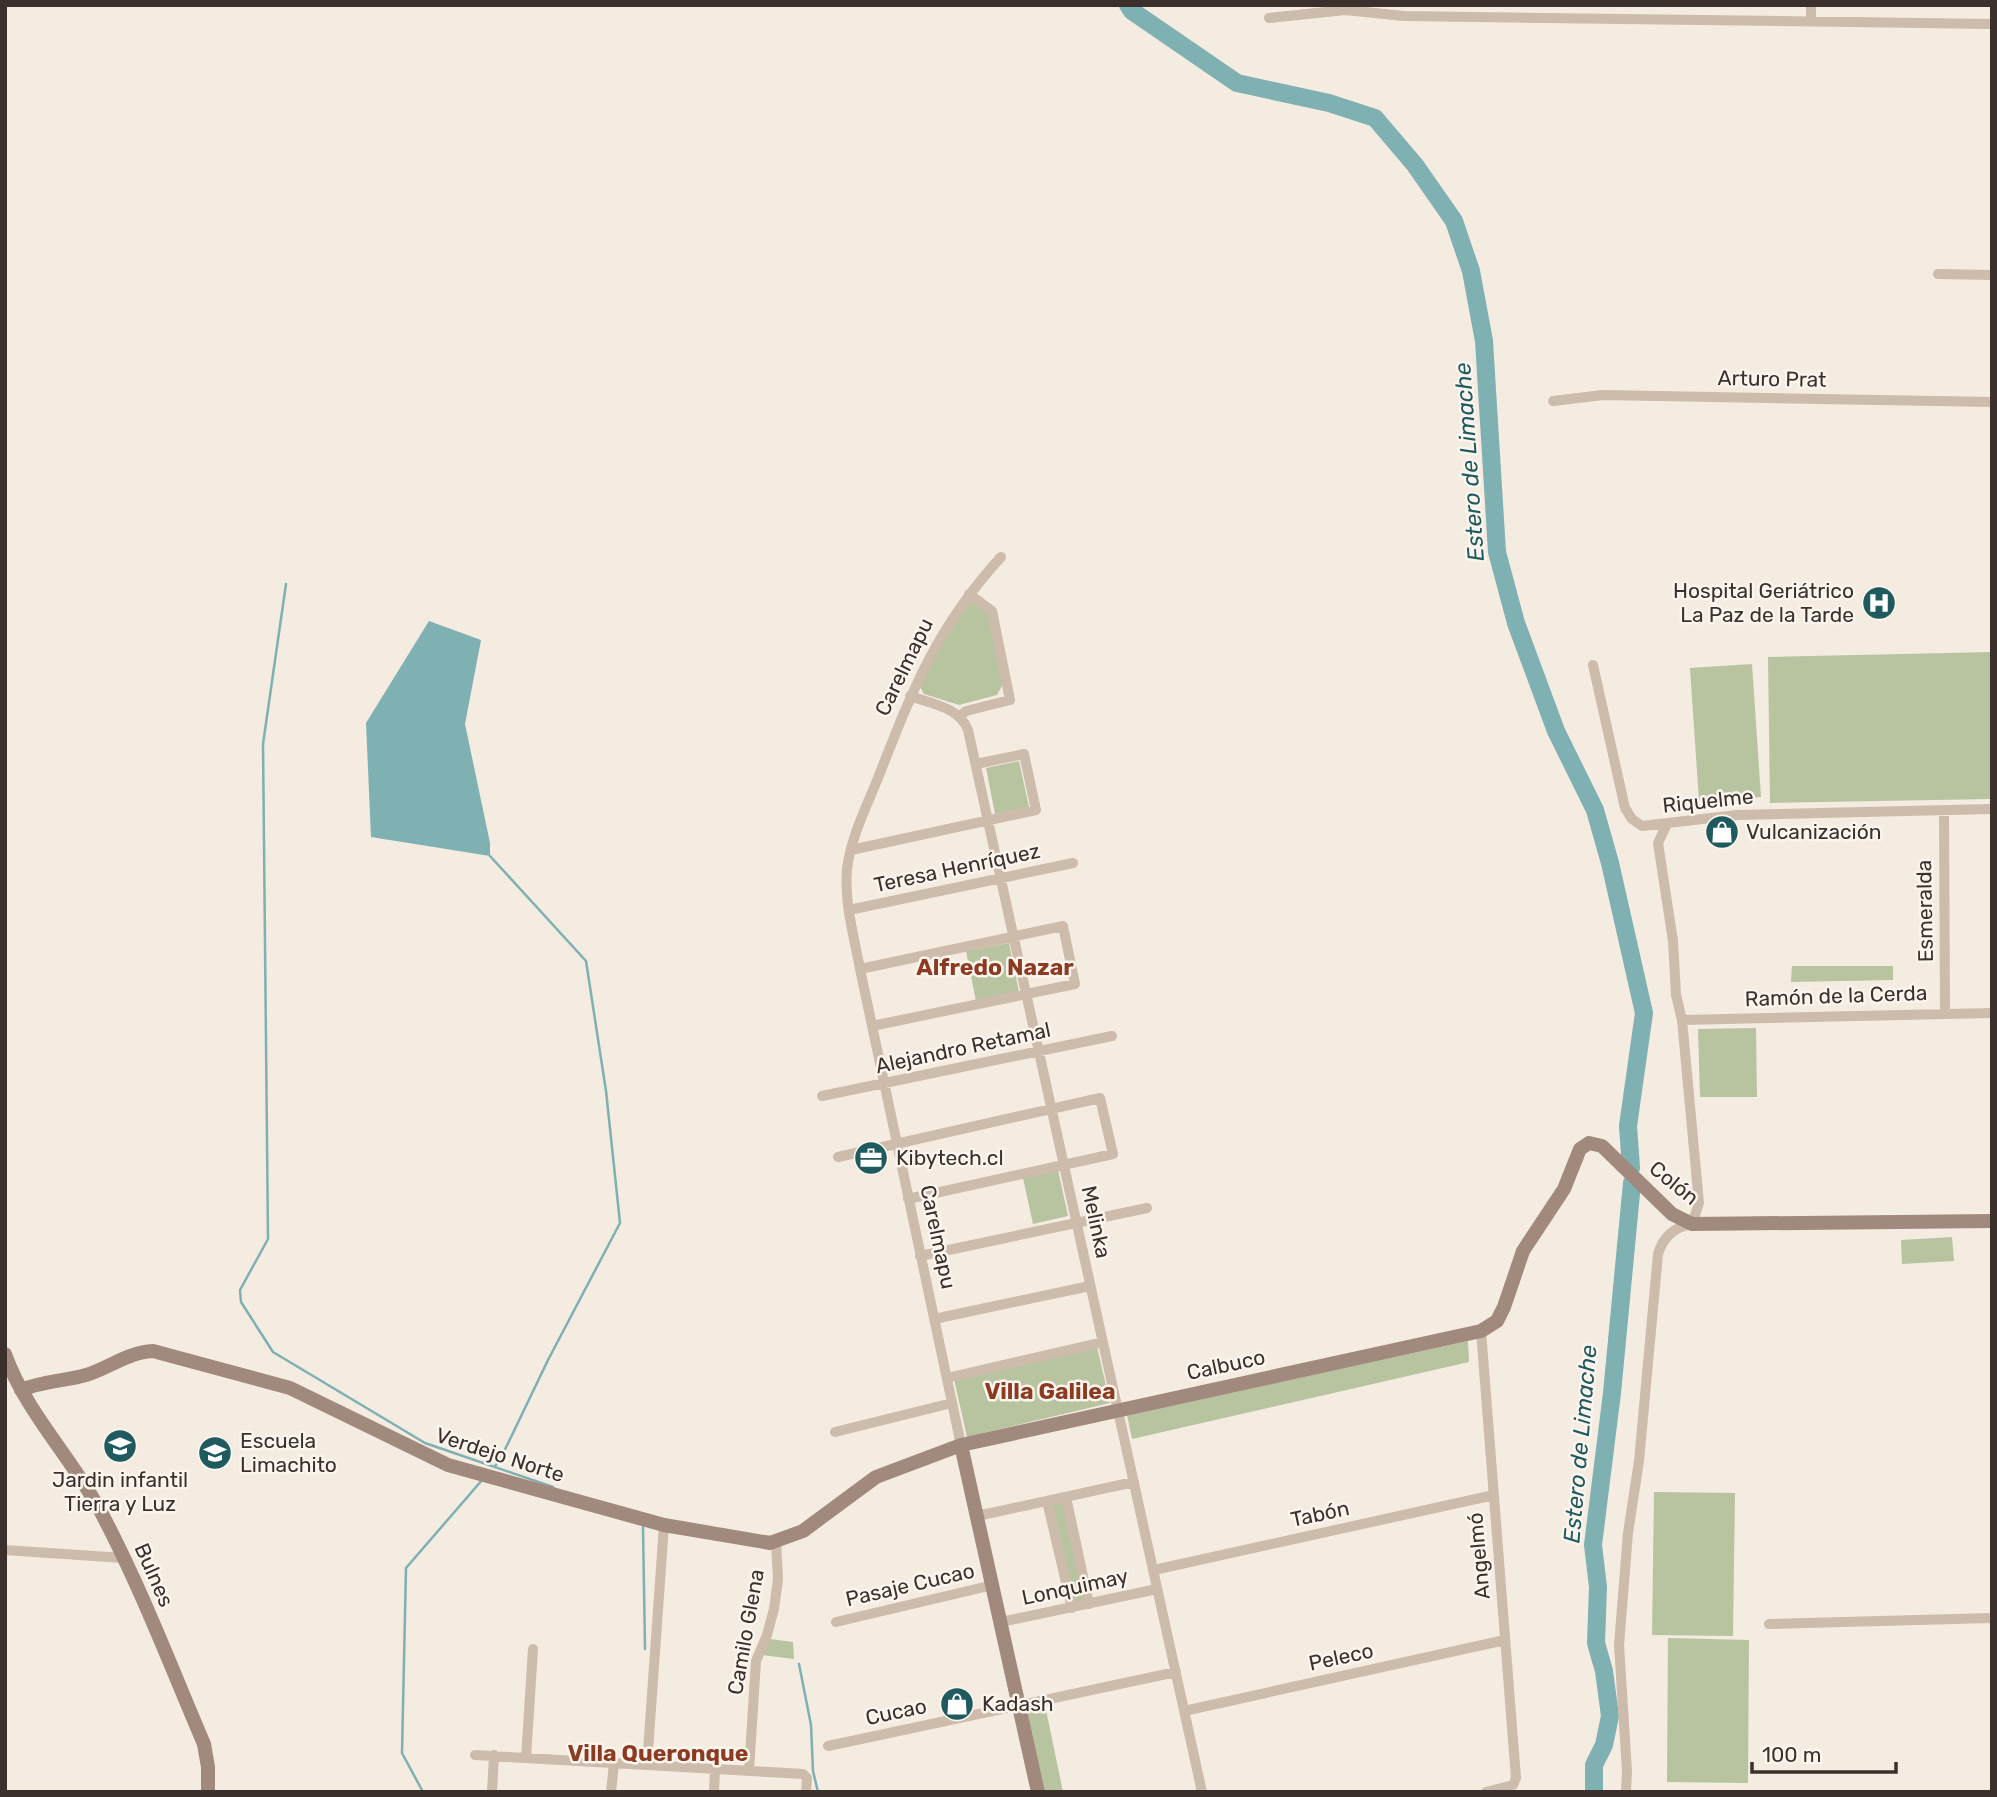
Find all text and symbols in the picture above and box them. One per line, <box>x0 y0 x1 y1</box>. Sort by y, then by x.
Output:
water label: Estero de Limache <box>1448 362 1490 562</box>
street label: Arturo Prat <box>1717 365 1827 392</box>
place label: Hospital Geriátrico La Paz de la Tarde <box>1673 578 1854 627</box>
hospital icon: Hospital Geriátrico La Paz de la Tarde <box>1860 584 1898 622</box>
street label: Carelmapu <box>869 614 938 720</box>
street label: Riquelme <box>1661 783 1755 818</box>
shop icon: Vulcanización <box>1703 813 1741 851</box>
place label: Vulcanización <box>1746 819 1881 844</box>
street label: Teresa Henríquez <box>872 838 1042 897</box>
street label: Esmeralda <box>1911 860 1938 962</box>
district label: Alfredo Nazar <box>916 953 1074 981</box>
street label: Ramón de la Cerda <box>1744 980 1928 1011</box>
street label: Alejandro Retamal <box>873 1017 1053 1078</box>
office icon: Kibytech.cl <box>852 1139 890 1177</box>
place label: Kibytech.cl <box>896 1145 1004 1170</box>
street label: Colón <box>1645 1155 1704 1210</box>
street label: Carelmapu <box>915 1183 962 1291</box>
street label: Melinka <box>1077 1183 1116 1260</box>
street label: Calbuco <box>1184 1344 1267 1385</box>
water label: Estero de Limache <box>1557 1344 1603 1544</box>
district label: Villa Galilea <box>985 1377 1116 1405</box>
street label: Verdejo Norte <box>433 1422 568 1487</box>
school or university icon: Jardin infantil Tierra y Luz <box>101 1427 139 1465</box>
place label: Escuela Limachito <box>240 1428 337 1477</box>
school or university icon: Escuela Limachito <box>196 1434 234 1472</box>
place label: Jardin infantil Tierra y Luz <box>52 1467 188 1516</box>
street label: Tabón <box>1288 1495 1351 1532</box>
street label: Angelmó <box>1462 1512 1495 1600</box>
street label: Bulnes <box>129 1539 179 1610</box>
street label: Pasaje Cucao <box>843 1558 977 1611</box>
street label: Lonquimay <box>1019 1563 1131 1610</box>
street label: Camilo Glena <box>722 1567 769 1697</box>
street label: Peleco <box>1306 1637 1376 1676</box>
shop icon: Kadash <box>938 1685 976 1723</box>
place label: Kadash <box>982 1691 1054 1716</box>
street label: Cucao <box>863 1693 929 1730</box>
scale bar <box>1752 1730 1896 1774</box>
district label: Villa Queronque <box>568 1739 748 1767</box>
text: 100 m <box>1762 1742 1821 1767</box>

